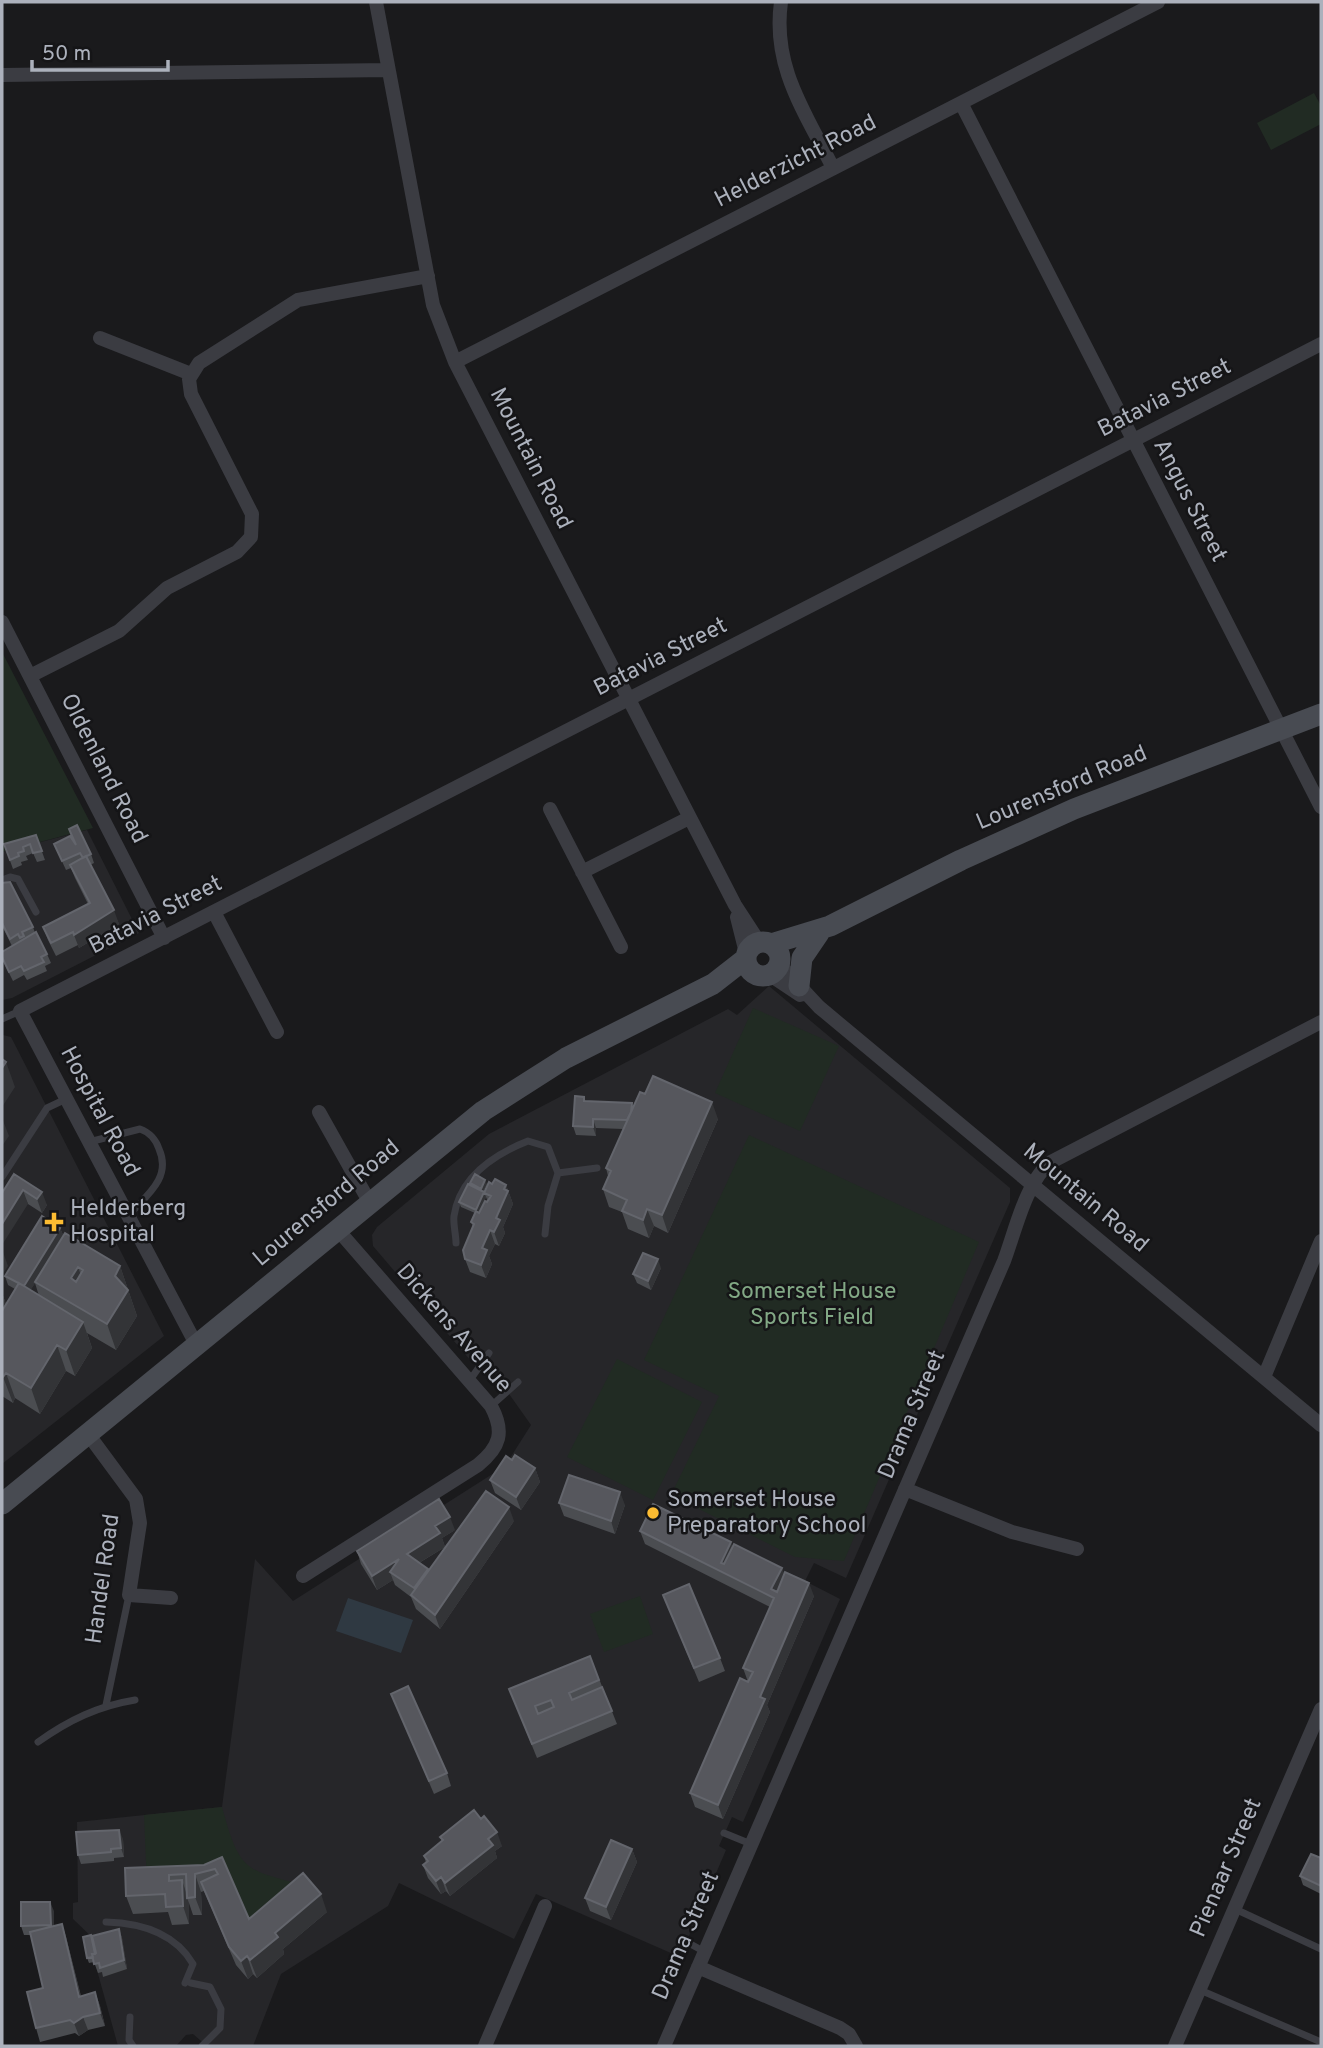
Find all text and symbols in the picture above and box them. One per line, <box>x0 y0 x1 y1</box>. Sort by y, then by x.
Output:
scale bar <box>32 28 168 72</box>
text: 50 m <box>42 41 91 68</box>
street label: Helderzicht Road <box>710 109 882 215</box>
street label: Batavia Street <box>1093 353 1237 445</box>
street label: Mountain Road <box>482 383 578 535</box>
street label: Angus Street <box>1146 435 1232 567</box>
street label: Batavia Street <box>589 612 733 704</box>
street label: Oldenland Road <box>53 689 153 849</box>
street label: Lourensford Road <box>972 740 1152 838</box>
street label: Batavia Street <box>84 870 228 962</box>
street label: Hospital Road <box>52 1042 146 1182</box>
street label: Lourensford Road <box>248 1134 406 1274</box>
street label: Mountain Road <box>1016 1138 1154 1260</box>
place label: Helderberg Hospital <box>70 1195 186 1250</box>
marker: Helderberg Hospital <box>44 1212 64 1232</box>
street label: Dickens Avenue <box>389 1258 517 1400</box>
park label: Somerset House Sports Field <box>728 1278 896 1333</box>
street label: Drama Street <box>873 1346 953 1484</box>
place label: Somerset House Preparatory School <box>667 1486 867 1541</box>
marker: Somerset House Preparatory School <box>645 1505 661 1521</box>
street label: Handel Road <box>81 1512 127 1646</box>
street label: Pienaar Street <box>1185 1794 1269 1942</box>
street label: Drama Street <box>647 1867 727 2005</box>

